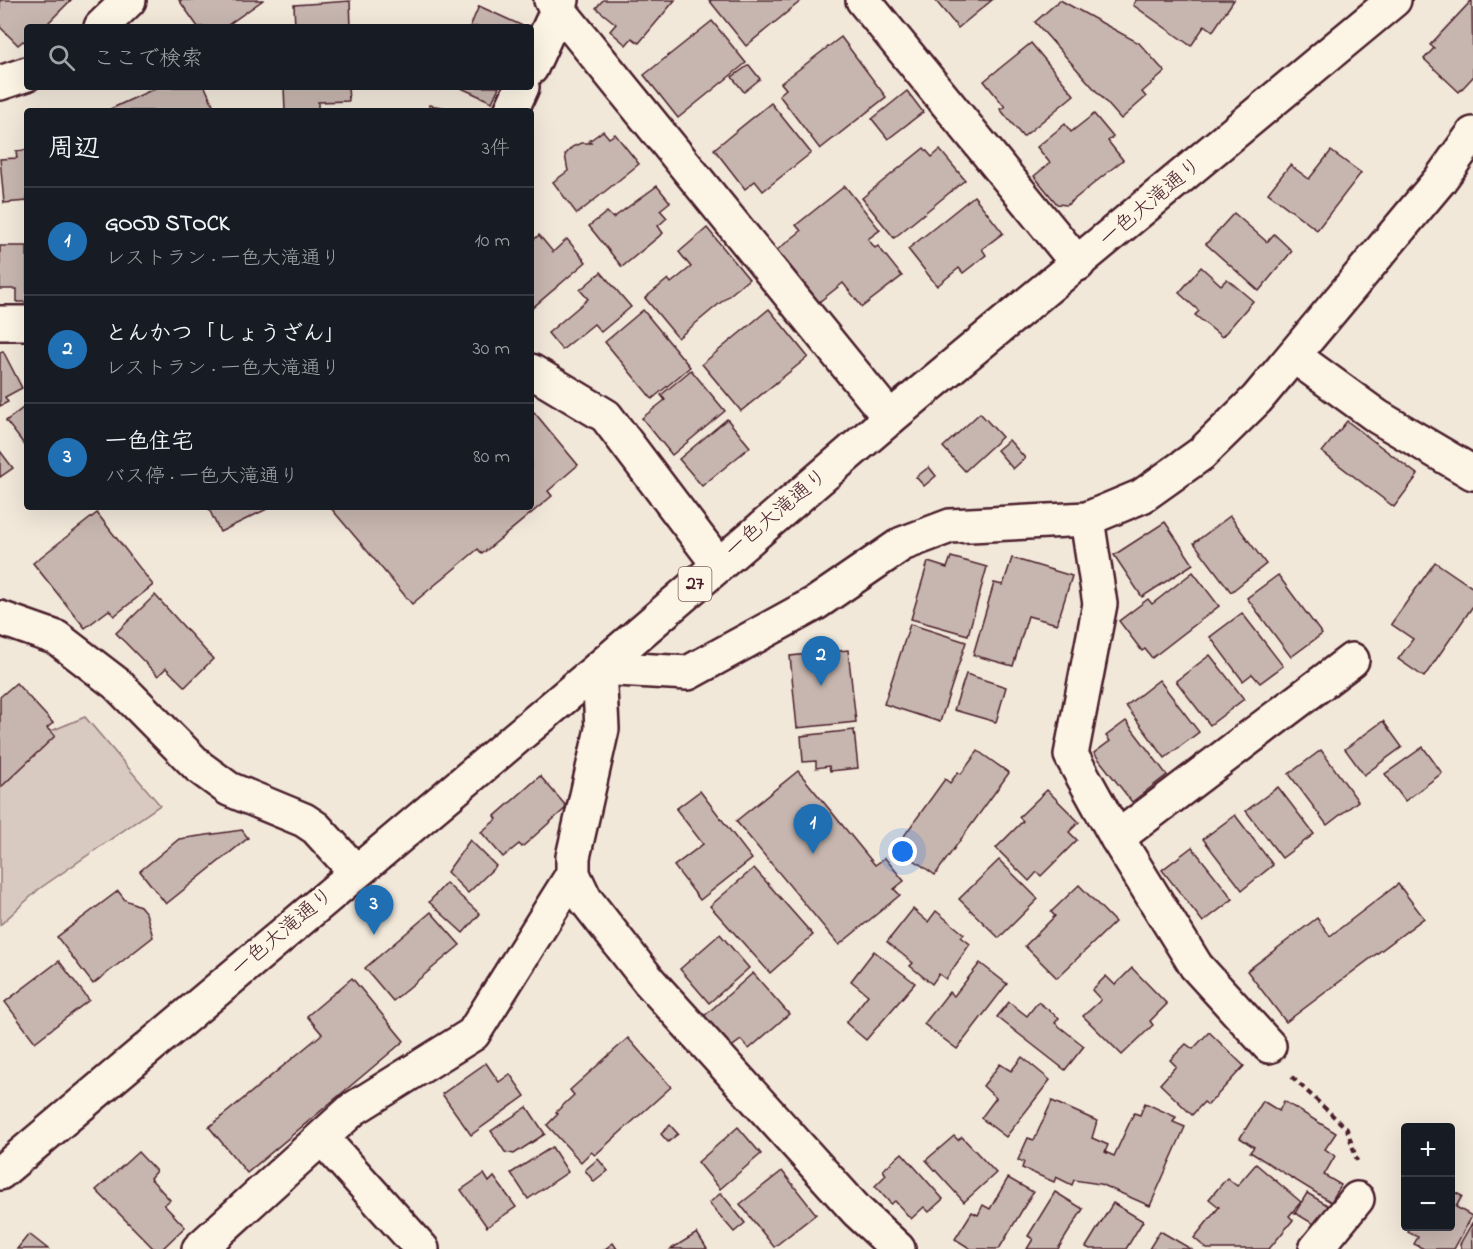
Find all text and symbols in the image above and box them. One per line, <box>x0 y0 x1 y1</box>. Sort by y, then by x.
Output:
search box <box>24 24 534 90</box>
icon: search <box>45 41 78 74</box>
text: ここで検索 <box>93 44 203 76</box>
text: 周辺 <box>48 131 100 169</box>
text: 3件 <box>482 135 510 164</box>
street label: 一色大滝通り <box>1093 151 1209 255</box>
text: GOOD STOCK <box>105 209 230 241</box>
text: 1 <box>64 227 71 256</box>
text: 10 m <box>474 227 510 256</box>
text: レストラン · 一色大滝通り <box>105 245 341 274</box>
text: とんかつ「しょうざん」 <box>105 319 347 351</box>
text: 2 <box>63 335 72 364</box>
text: 30 m <box>473 335 510 364</box>
text: レストラン · 一色大滝通り <box>105 355 341 384</box>
text: 一色住宅 <box>105 427 193 459</box>
text: 3 <box>63 443 72 472</box>
text: 80 m <box>473 443 510 472</box>
street label: 一色大滝通り <box>719 462 835 566</box>
text: バス停 · 一色大滝通り <box>105 463 299 492</box>
road number: 27 <box>678 567 712 601</box>
pin: 2 <box>802 636 840 686</box>
pin: 1 <box>794 804 832 854</box>
your location <box>888 837 917 866</box>
street label: 一色大滝通り <box>225 881 341 985</box>
pin: 3 <box>354 886 394 935</box>
map controls <box>1401 1123 1455 1231</box>
button: + <box>1401 1123 1455 1177</box>
button: − <box>1401 1177 1455 1231</box>

